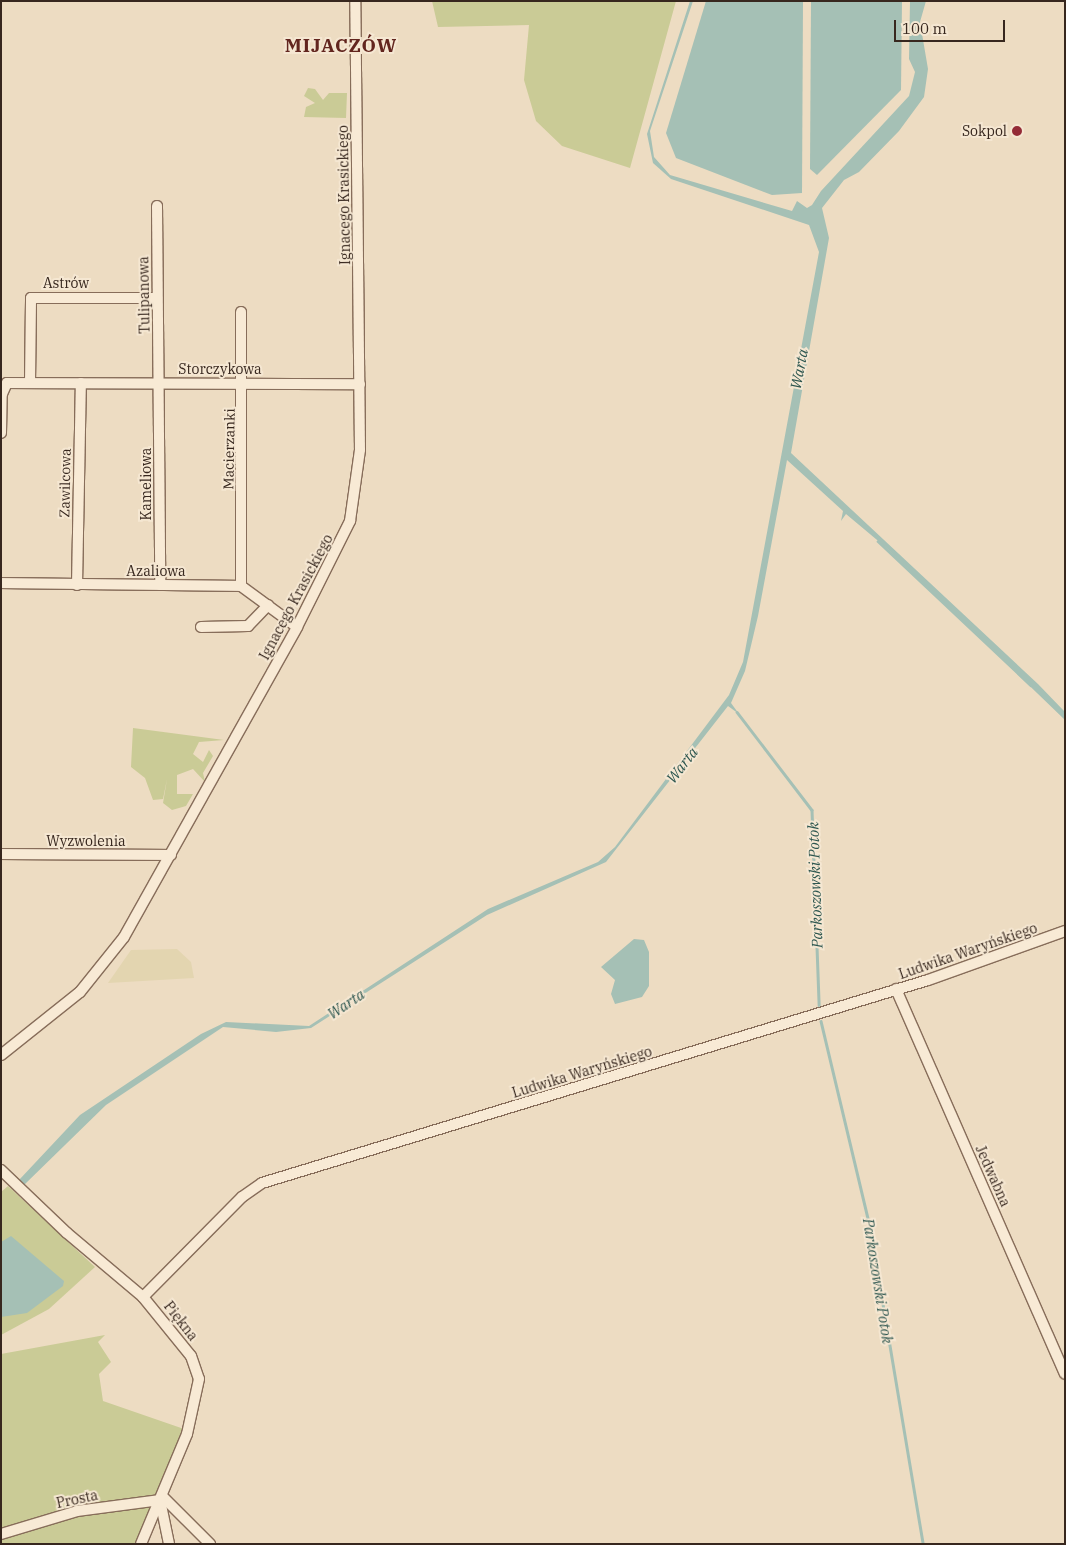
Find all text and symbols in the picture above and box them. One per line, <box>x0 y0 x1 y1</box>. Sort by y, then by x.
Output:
scale bar <box>896 10 1007 42</box>
text: 100 m <box>902 19 947 38</box>
district label: MIJACZÓW <box>284 35 398 57</box>
place label: Sokpol <box>962 123 1007 139</box>
street label: Ignacego Krasickiego <box>334 125 354 265</box>
marker: Sokpol <box>1011 125 1023 137</box>
street label: Tulipanowa <box>135 256 153 334</box>
street label: Astrów <box>43 275 89 291</box>
water label: Warta <box>786 347 812 391</box>
street label: Storczykowa <box>178 361 262 377</box>
street label: Macierzanki <box>220 408 238 490</box>
street label: Zawilcowa <box>56 448 74 518</box>
street label: Kameliowa <box>138 448 154 520</box>
street label: Ignacego Krasickiego <box>256 531 336 663</box>
street label: Azaliowa <box>126 563 186 579</box>
water label: Warta <box>662 743 702 787</box>
water label: Parkoszowski Potok <box>804 821 826 949</box>
street label: Wyzwolenia <box>46 833 126 849</box>
street label: Ludwika Waryńskiego <box>896 919 1040 983</box>
water label: Warta <box>324 985 368 1023</box>
street label: Ludwika Waryńskiego <box>510 1043 654 1101</box>
street label: Jedwabna <box>972 1143 1014 1209</box>
water label: Parkoszowski Potok <box>859 1217 897 1345</box>
street label: Piękna <box>160 1298 202 1344</box>
street label: Prosta <box>55 1486 99 1512</box>

